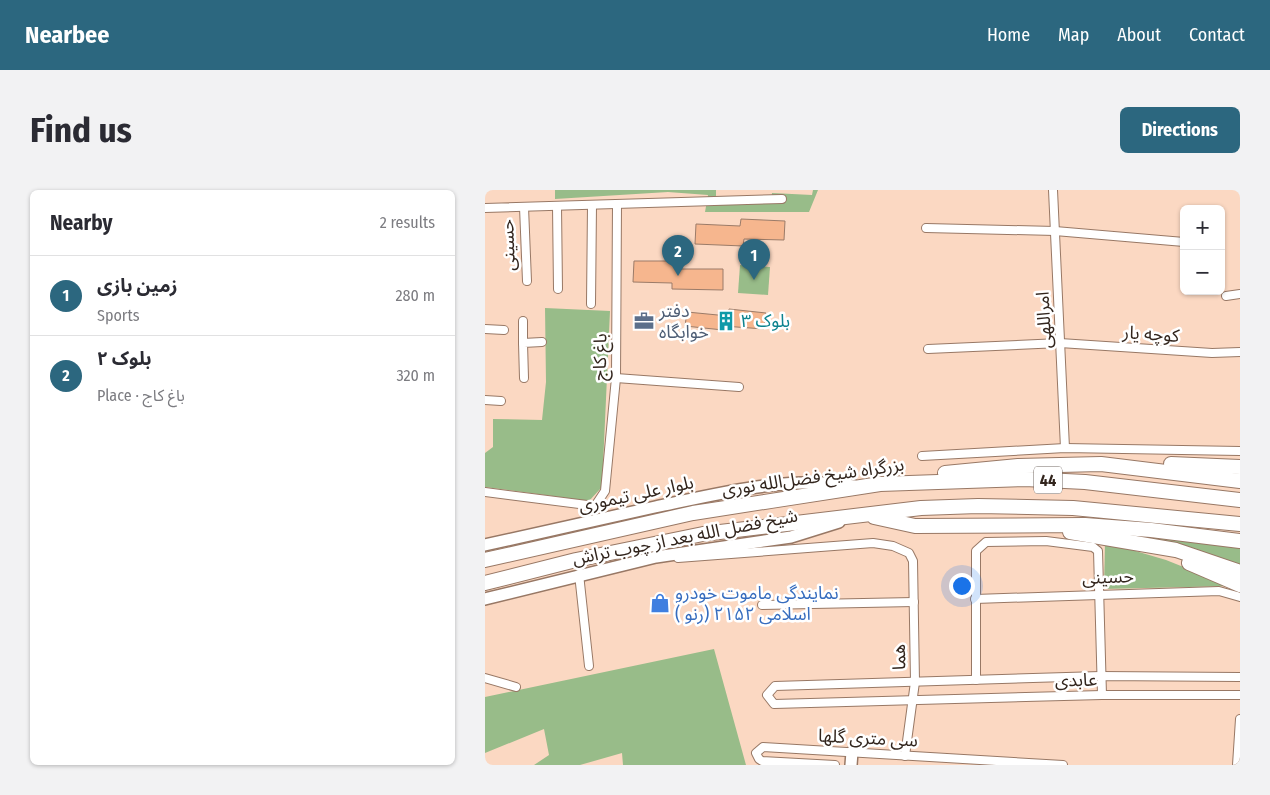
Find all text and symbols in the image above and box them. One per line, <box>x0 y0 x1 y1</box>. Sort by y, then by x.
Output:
text: Nearbee <box>25 21 109 49</box>
text: Home <box>987 24 1030 46</box>
text: Map <box>1058 24 1089 46</box>
text: About <box>1117 24 1161 46</box>
text: Contact <box>1189 24 1245 46</box>
button: Directions <box>1120 107 1240 153</box>
text: Find us <box>30 109 132 151</box>
map controls <box>1180 205 1225 295</box>
button: + <box>1180 205 1225 250</box>
text: Nearby <box>50 210 112 236</box>
text: 2 results <box>380 213 435 232</box>
street label: حسینی <box>496 219 520 271</box>
pin: 2 <box>662 235 694 276</box>
pin: 1 <box>738 239 770 280</box>
button: − <box>1180 250 1225 295</box>
text: زمین بازی <box>97 274 178 297</box>
text: 1 <box>63 286 69 305</box>
text: 280 m <box>396 286 435 305</box>
street label: امراللهی <box>1032 291 1056 349</box>
place label: دفتر خوابگاه <box>658 300 709 343</box>
text: Sports <box>97 306 140 325</box>
office icon: دفتر خوابگاه <box>633 310 655 332</box>
building icon: بلوک ۳ <box>715 310 737 332</box>
place label: بلوک ۳ <box>741 310 790 332</box>
street label: کوچه یار <box>1121 321 1181 347</box>
street label: باغ کاج <box>589 333 614 381</box>
text: بلوک ۲ <box>97 347 152 370</box>
text: 2 <box>62 366 70 385</box>
text: 320 m <box>396 366 435 385</box>
text: Place · باغ کاج <box>97 386 185 405</box>
street label: بزرگراه شیخ فضل‌الله نوری <box>720 453 906 503</box>
road number: 44 <box>1034 466 1062 494</box>
street label: بلوار علی تیموری <box>576 471 696 517</box>
street label: شیخ فضل الله بعد از چوب تراش <box>570 504 800 572</box>
street label: حسینی <box>1082 565 1134 589</box>
your location <box>949 573 975 599</box>
place label: نمایندگی ماموت خودرو ( رنو) اسلامی ۲۱۵۲ <box>675 582 839 625</box>
shop icon: نمایندگی ماموت خودرو ( رنو) اسلامی ۲۱۵۲ <box>649 592 671 614</box>
street label: هما <box>888 644 910 670</box>
street label: عابدی <box>1055 669 1097 691</box>
street label: سی متری گلها <box>818 724 918 752</box>

